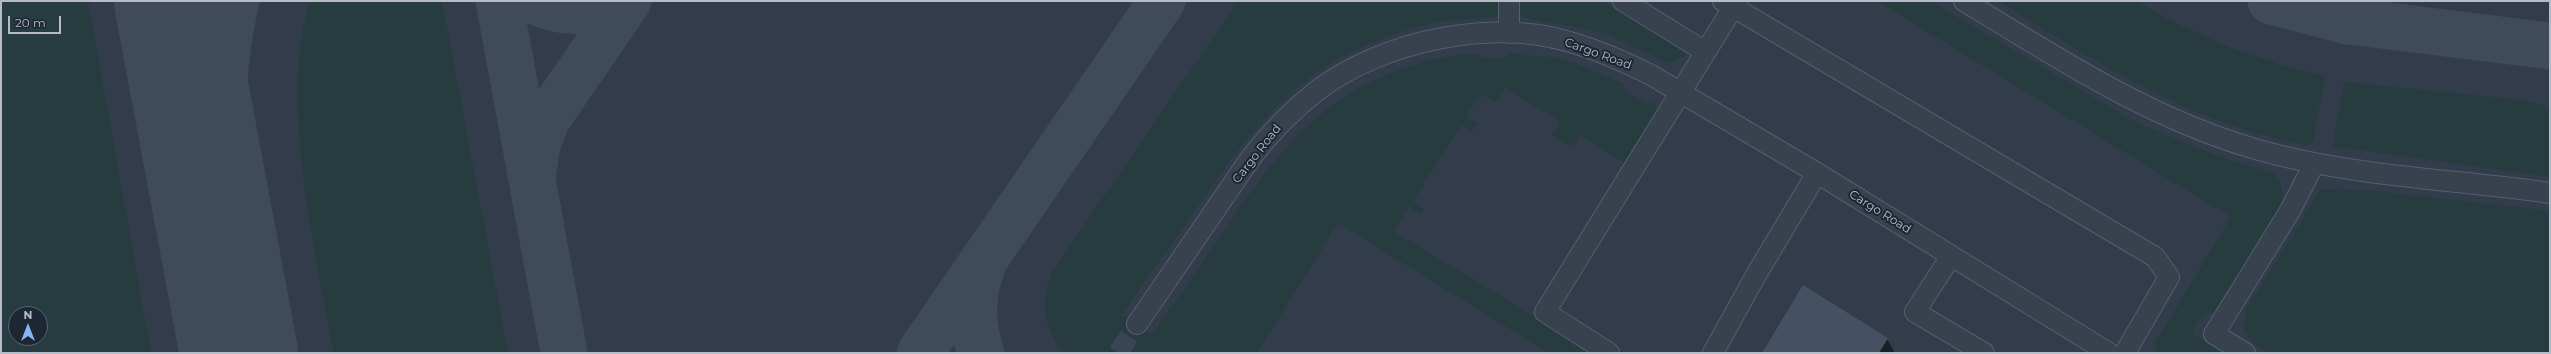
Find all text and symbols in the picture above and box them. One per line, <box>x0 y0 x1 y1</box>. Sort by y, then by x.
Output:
scale bar <box>10 8 63 34</box>
text: 20 m <box>15 15 46 30</box>
street label: Cargo Road <box>1562 35 1634 73</box>
street label: Cargo Road <box>1230 122 1284 186</box>
street label: Cargo Road <box>1846 187 1914 237</box>
north arrow <box>8 306 48 346</box>
text: N <box>24 308 32 322</box>

